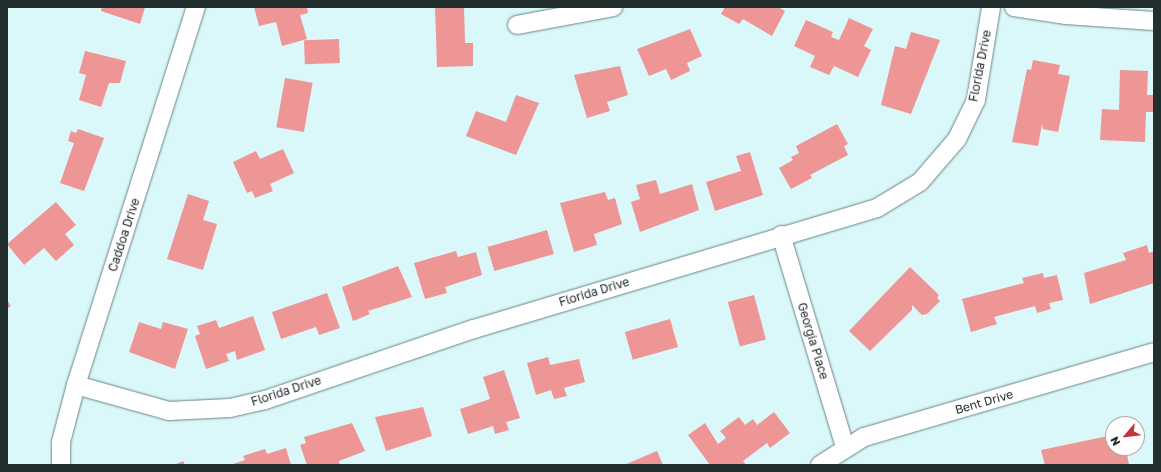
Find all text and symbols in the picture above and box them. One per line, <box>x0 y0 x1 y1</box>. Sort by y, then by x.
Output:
street label: Florida Drive <box>966 29 994 103</box>
street label: Caddoa Drive <box>105 196 143 274</box>
street label: Florida Drive <box>557 274 631 310</box>
street label: Georgia Place <box>794 301 832 381</box>
street label: Florida Drive <box>249 373 323 409</box>
street label: Bent Drive <box>953 387 1015 417</box>
north arrow <box>1105 416 1145 456</box>
text: N <box>1107 435 1123 448</box>

